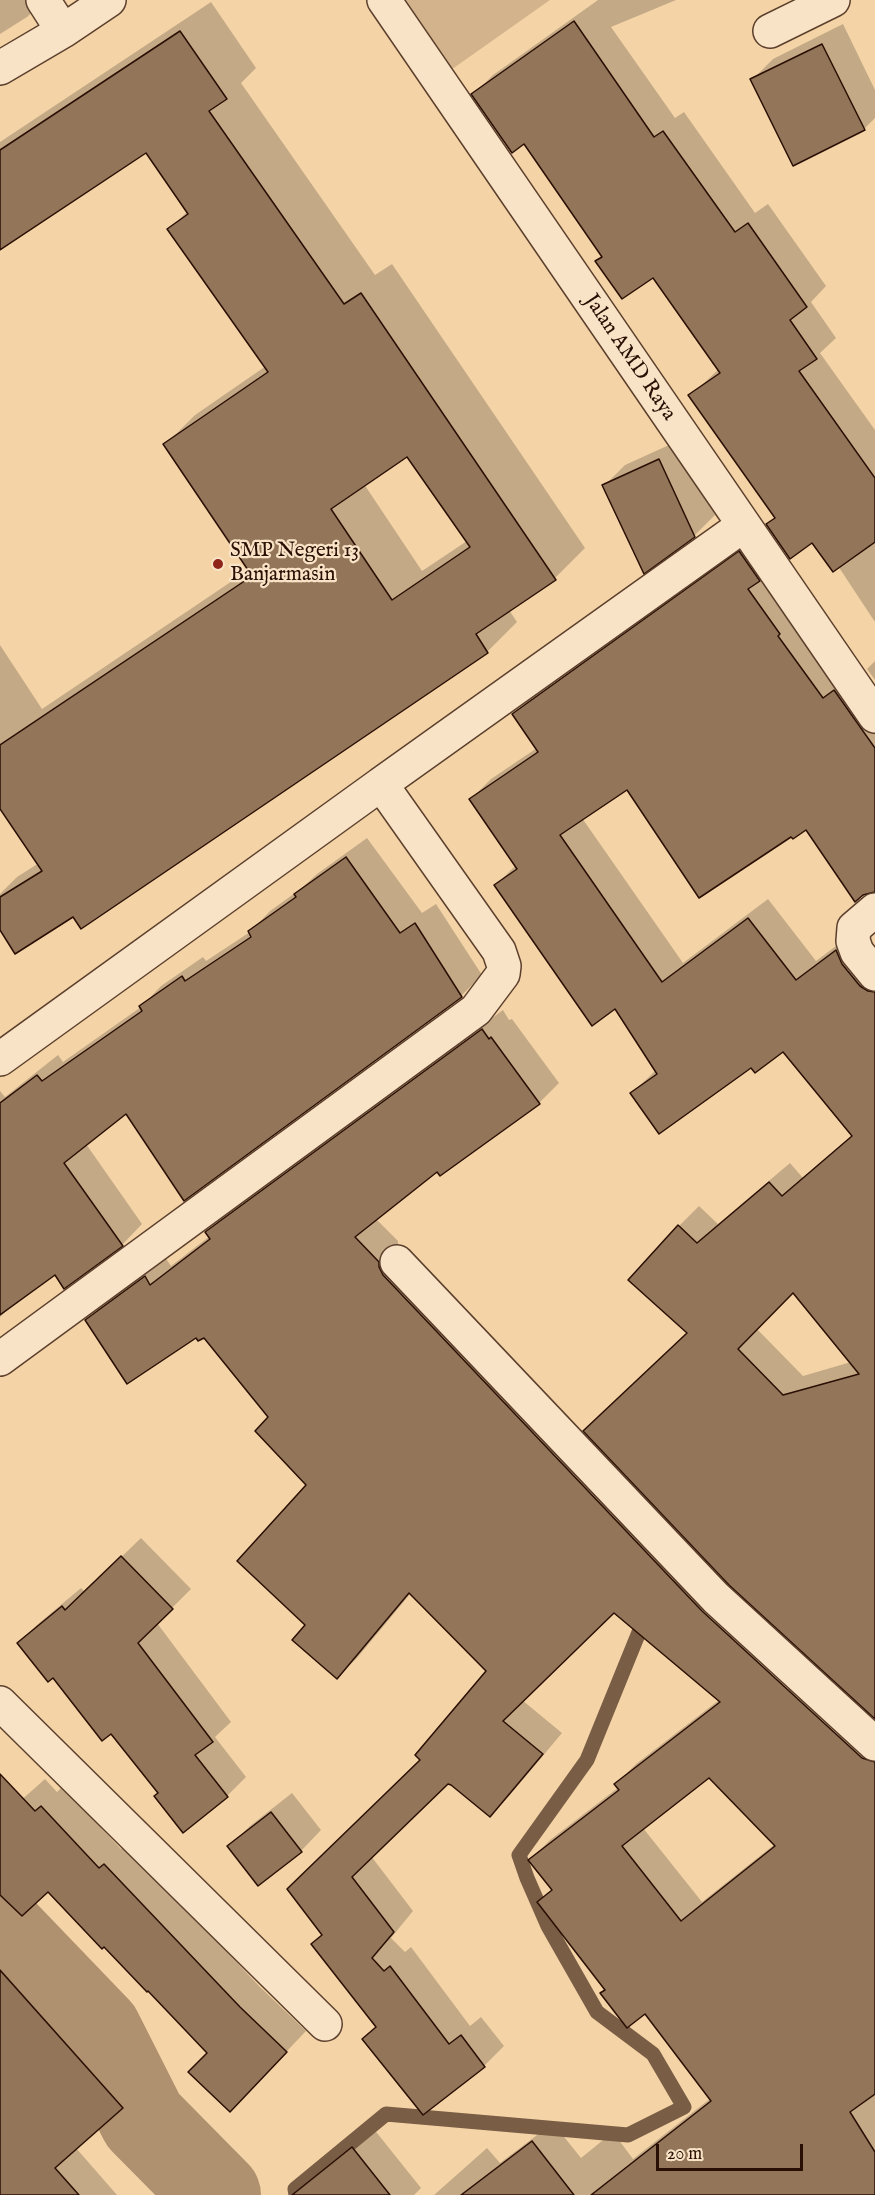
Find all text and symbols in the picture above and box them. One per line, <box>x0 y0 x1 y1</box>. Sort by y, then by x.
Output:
street label: Jalan AMD Raya <box>577 290 681 426</box>
place label: SMP Negeri 13 Banjarmasin <box>230 539 359 589</box>
marker: SMP Negeri 13 Banjarmasin <box>211 557 225 571</box>
scale bar <box>659 2132 806 2170</box>
text: 20 m <box>667 2143 702 2166</box>

